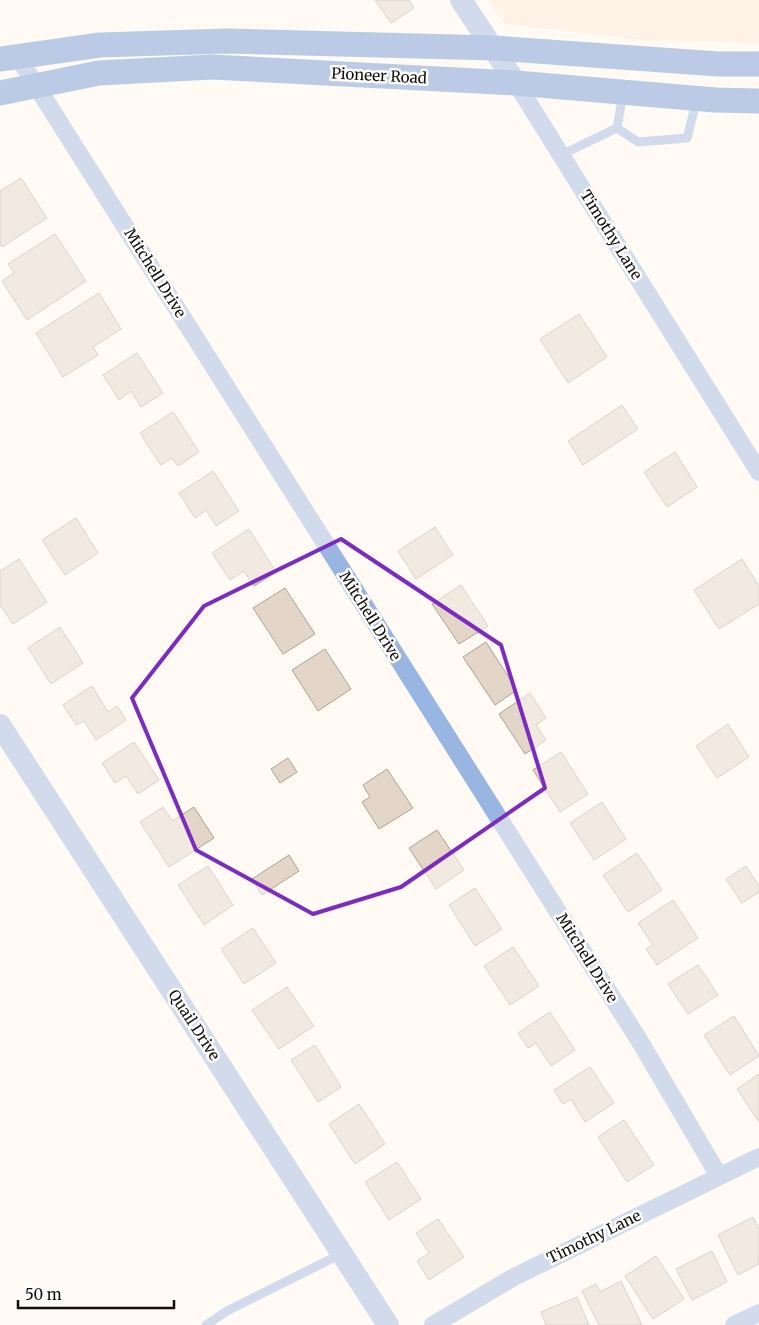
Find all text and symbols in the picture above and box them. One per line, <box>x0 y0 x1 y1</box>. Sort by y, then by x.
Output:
street label: Pioneer Road <box>331 64 427 87</box>
street label: Timothy Lane <box>576 186 647 283</box>
street label: Mitchell Drive <box>120 224 191 321</box>
street label: Mitchell Drive <box>335 567 406 664</box>
street label: Mitchell Drive <box>552 909 623 1006</box>
street label: Quail Drive <box>165 986 224 1064</box>
street label: Timothy Lane <box>544 1206 644 1267</box>
scale bar <box>18 1278 174 1310</box>
text: 50 m <box>25 1285 62 1304</box>

